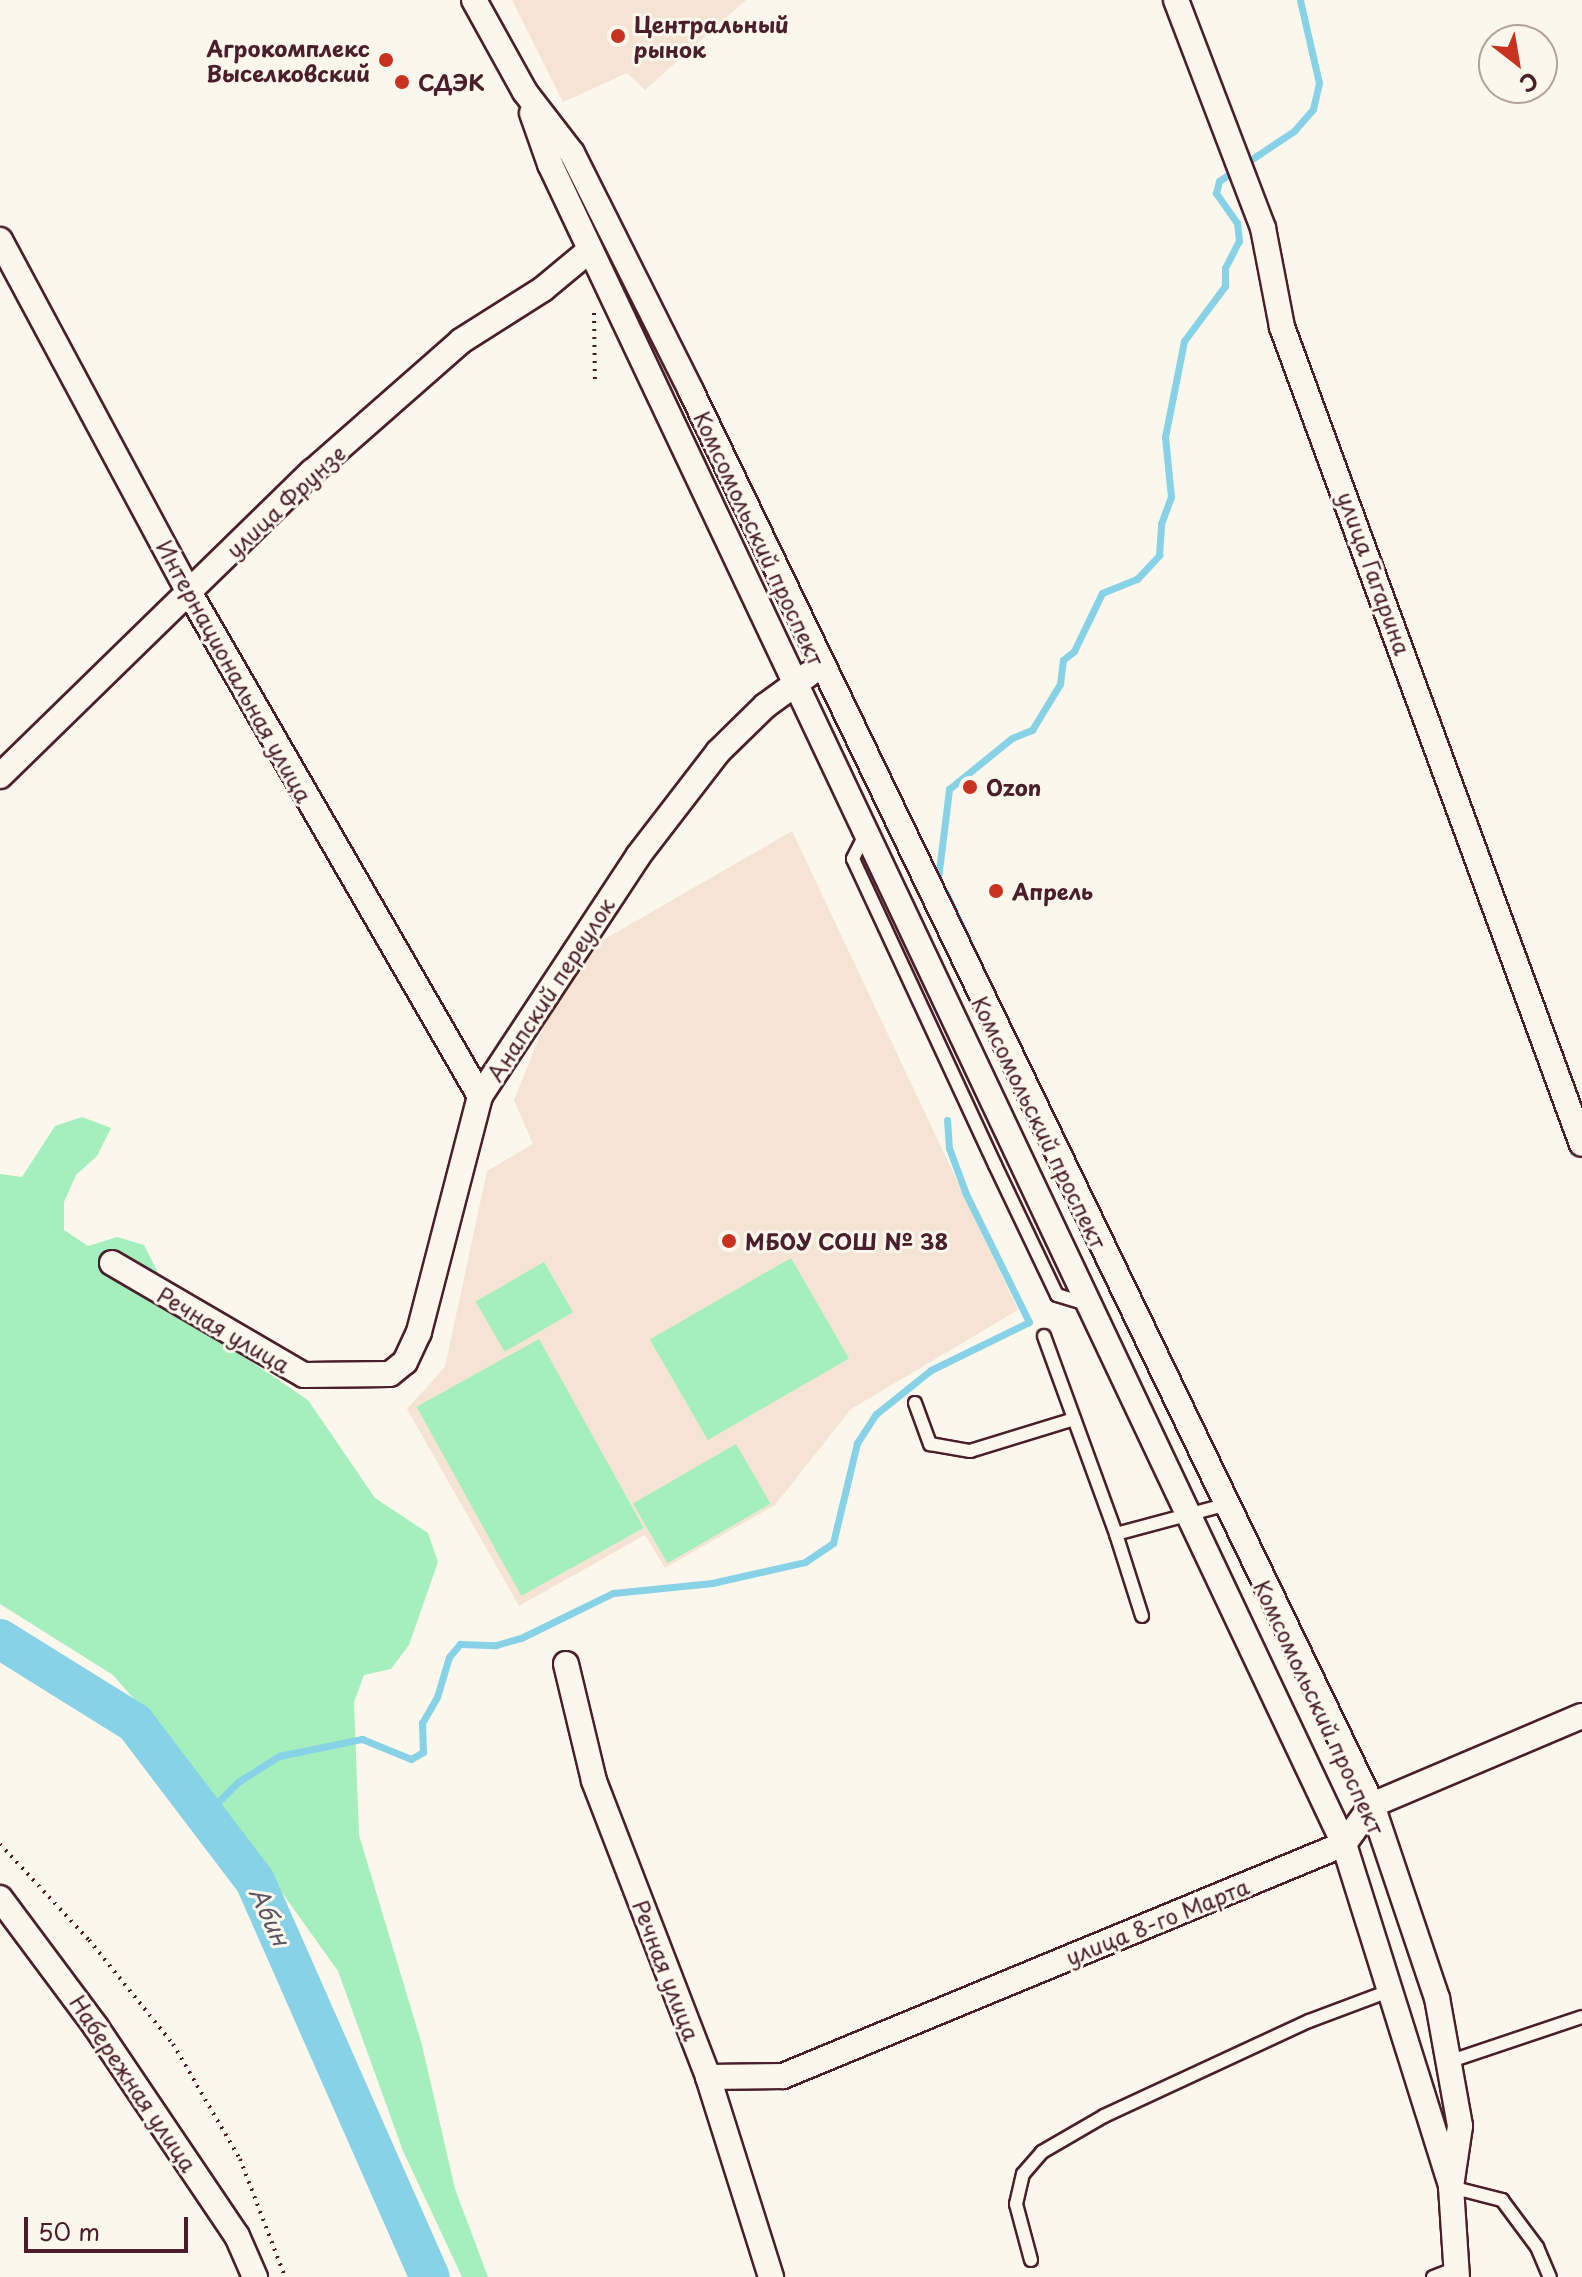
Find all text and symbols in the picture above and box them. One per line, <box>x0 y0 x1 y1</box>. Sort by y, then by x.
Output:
place label: Центральный рынок <box>634 10 789 62</box>
north arrow <box>1478 24 1558 104</box>
marker: Центральный рынок <box>609 27 627 45</box>
place label: Агрокомплекс Выселковский <box>206 34 370 86</box>
marker: Агрокомплекс Выселковский <box>377 51 395 69</box>
text: С <box>1514 65 1545 102</box>
place label: СДЭК <box>418 69 485 95</box>
marker: СДЭК <box>393 73 411 91</box>
street label: Комсомольский проспект <box>689 407 831 669</box>
street label: улица Фрунзе <box>220 439 350 563</box>
street label: улица Гагарина <box>1333 488 1417 658</box>
street label: Интернациональная улица <box>151 535 319 807</box>
place label: Ozon <box>986 774 1041 800</box>
marker: Ozon <box>961 778 979 796</box>
place label: Апрель <box>1012 878 1093 904</box>
marker: Апрель <box>987 882 1005 900</box>
street label: Анапский переулок <box>481 892 619 1086</box>
street label: Комсомольский проспект <box>967 992 1113 1252</box>
place label: МБОУ СОШ № 38 <box>745 1228 951 1254</box>
marker: МБОУ СОШ № 38 <box>720 1232 738 1250</box>
street label: Речная улица <box>153 1280 295 1378</box>
street label: Комсомольский проспект <box>1249 1576 1391 1838</box>
street label: улица 8-го Марта <box>1061 1872 1253 1970</box>
water label: Абин <box>244 1882 296 1950</box>
street label: Речная улица <box>628 1895 706 2045</box>
street label: Набережная улица <box>65 1989 203 2177</box>
scale bar <box>28 2201 192 2251</box>
text: 50 m <box>38 2213 100 2249</box>

